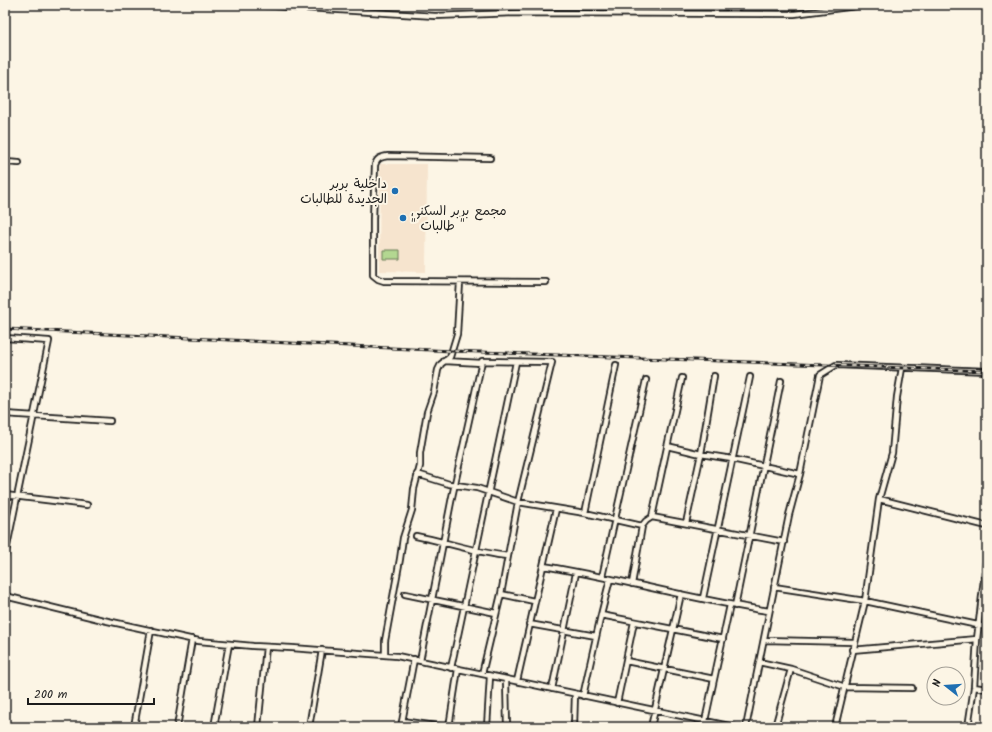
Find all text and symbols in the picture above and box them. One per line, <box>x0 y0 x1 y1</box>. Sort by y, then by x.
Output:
place label: داخلية بربر الجديدة للطالبات <box>300 174 387 210</box>
marker: داخلية بربر الجديدة للطالبات <box>390 186 400 196</box>
place label: مجمع بربر السكني " طالبات " <box>411 201 507 237</box>
marker: مجمع بربر السكني " طالبات " <box>398 213 408 223</box>
north arrow <box>926 666 966 706</box>
text: N <box>928 677 947 689</box>
scale bar <box>28 680 154 706</box>
text: 200 m <box>34 685 68 704</box>

